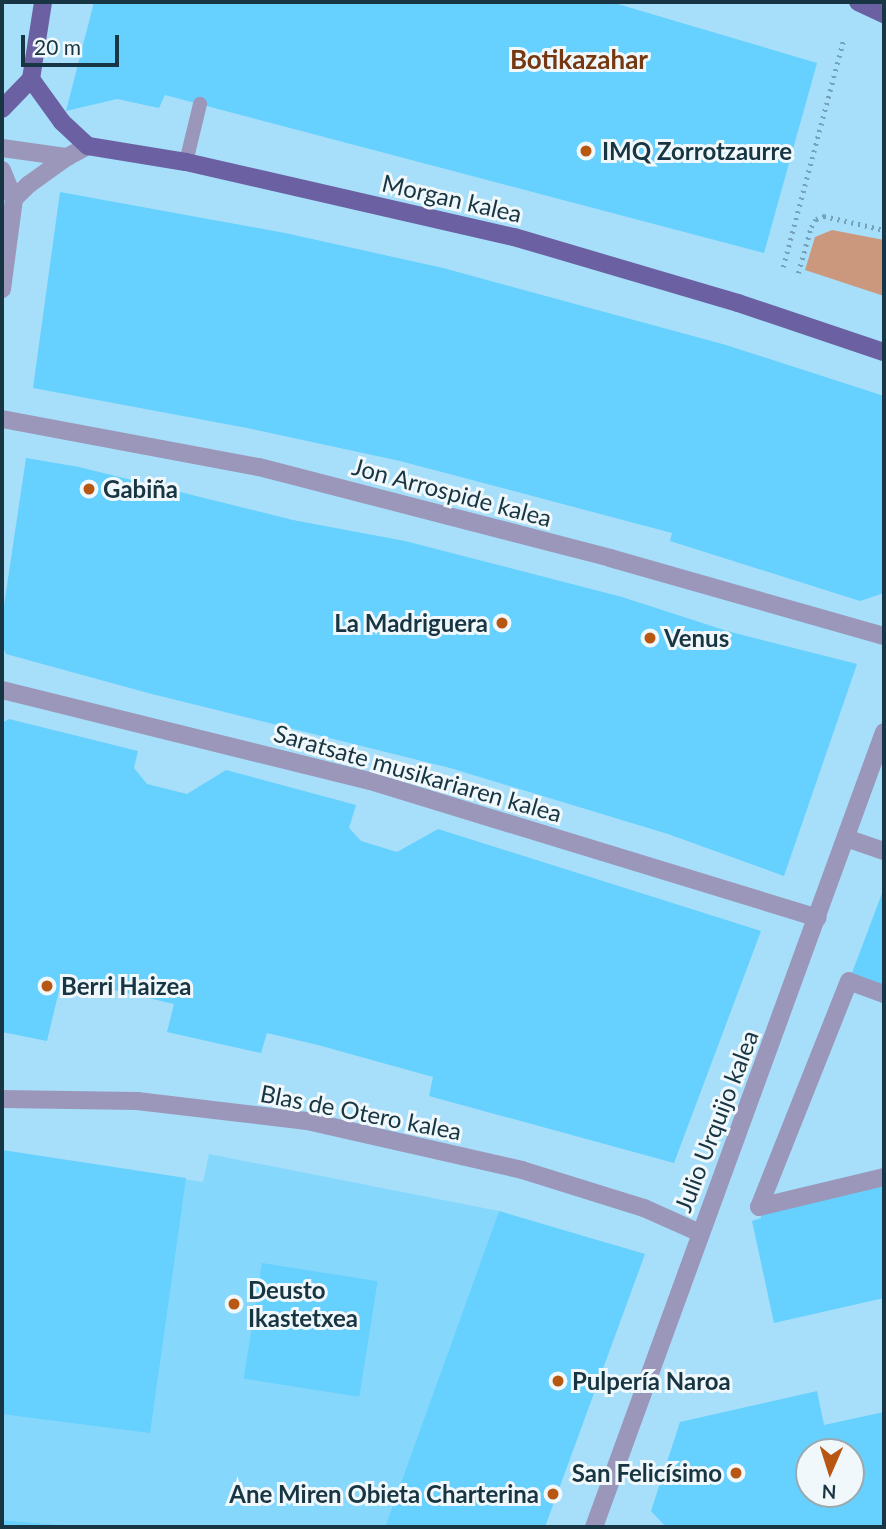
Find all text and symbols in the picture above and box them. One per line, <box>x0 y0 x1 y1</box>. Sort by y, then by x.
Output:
scale bar <box>24 21 122 65</box>
text: 20 m <box>34 34 81 59</box>
district label: Botikazahar <box>510 44 648 76</box>
place label: IMQ Zorrotzaurre <box>602 137 792 165</box>
marker: IMQ Zorrotzaurre <box>576 141 596 161</box>
street label: Morgan kalea <box>379 168 525 228</box>
street label: Jon Arrospide kalea <box>349 451 555 533</box>
place label: Gabiña <box>103 475 178 503</box>
marker: Gabiña <box>81 481 97 497</box>
place label: La Madriguera <box>334 609 488 637</box>
marker: La Madriguera <box>494 615 510 631</box>
place label: Venus <box>664 624 729 652</box>
marker: Venus <box>642 630 658 646</box>
street label: Saratsate musikariaren kalea <box>271 718 565 828</box>
place label: Berri Haizea <box>61 972 192 1000</box>
marker: Berri Haizea <box>39 978 55 994</box>
street label: Julio Urquijo kalea <box>668 1026 764 1216</box>
street label: Blas de Otero kalea <box>258 1078 464 1146</box>
place label: Deusto Ikastetxea <box>248 1276 358 1332</box>
marker: Deusto Ikastetxea <box>226 1296 242 1312</box>
place label: Pulpería Naroa <box>572 1367 731 1395</box>
marker: Pulpería Naroa <box>550 1373 566 1389</box>
north arrow <box>795 1438 865 1508</box>
place label: San Felicísimo <box>572 1459 722 1487</box>
marker: San Felicísimo <box>728 1465 744 1481</box>
place label: Ane Miren Obieta Charterina <box>229 1480 539 1508</box>
text: N <box>821 1481 837 1504</box>
marker: Ane Miren Obieta Charterina <box>545 1486 561 1502</box>

